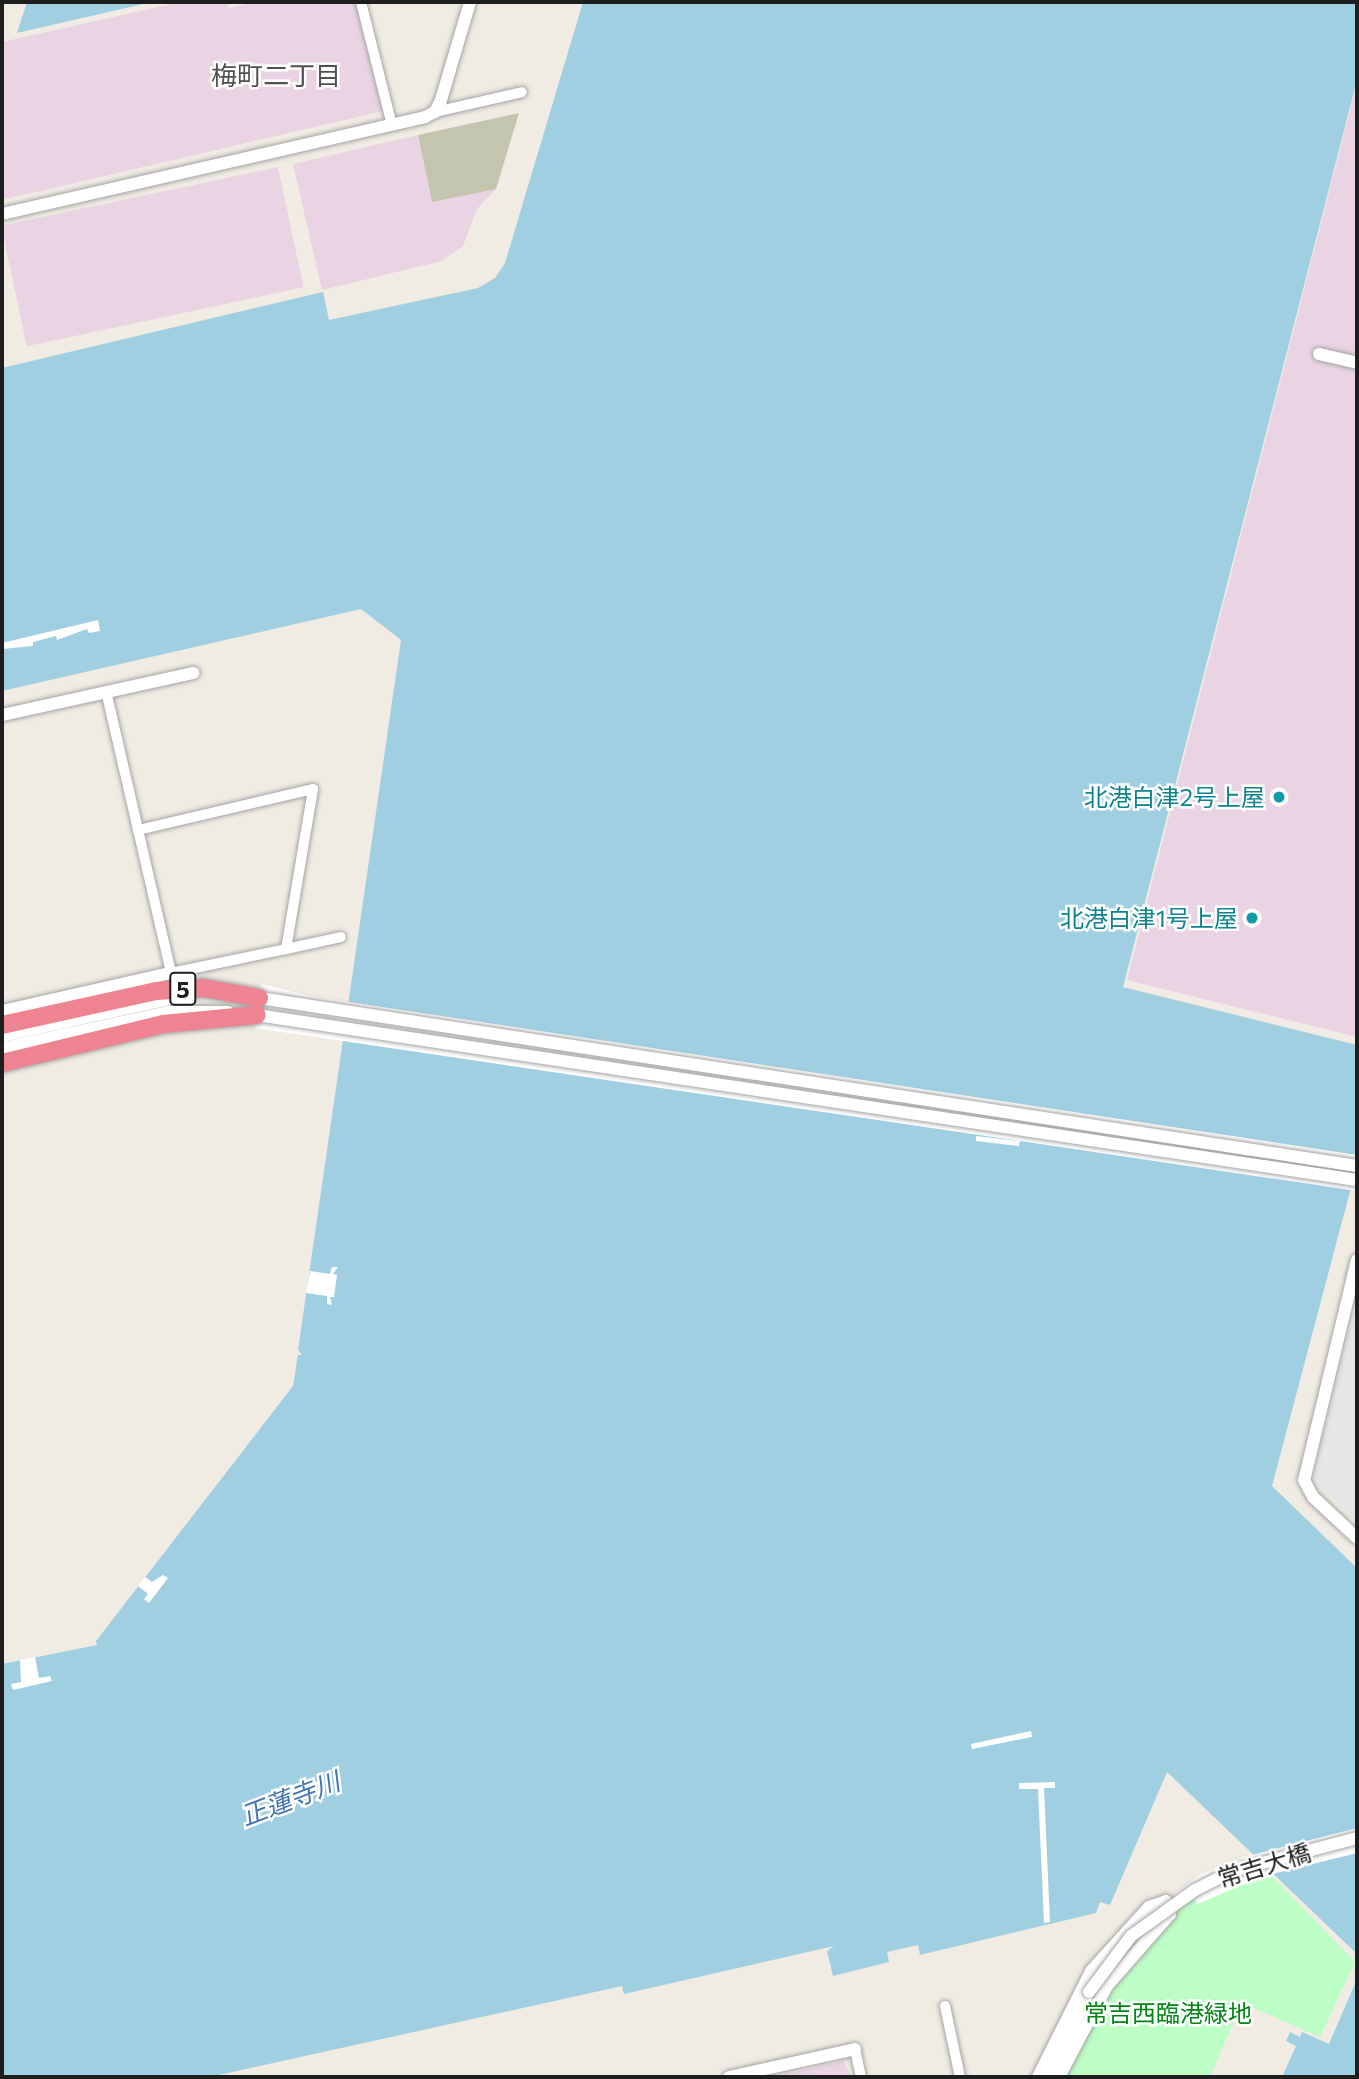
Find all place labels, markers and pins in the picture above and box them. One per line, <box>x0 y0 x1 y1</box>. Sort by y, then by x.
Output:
place label: 北港白津2号上屋 <box>1084 783 1265 811</box>
marker: 北港白津2号上屋 <box>1271 789 1287 805</box>
place label: 北港白津1号上屋 <box>1060 904 1238 932</box>
marker: 北港白津1号上屋 <box>1244 910 1260 926</box>

